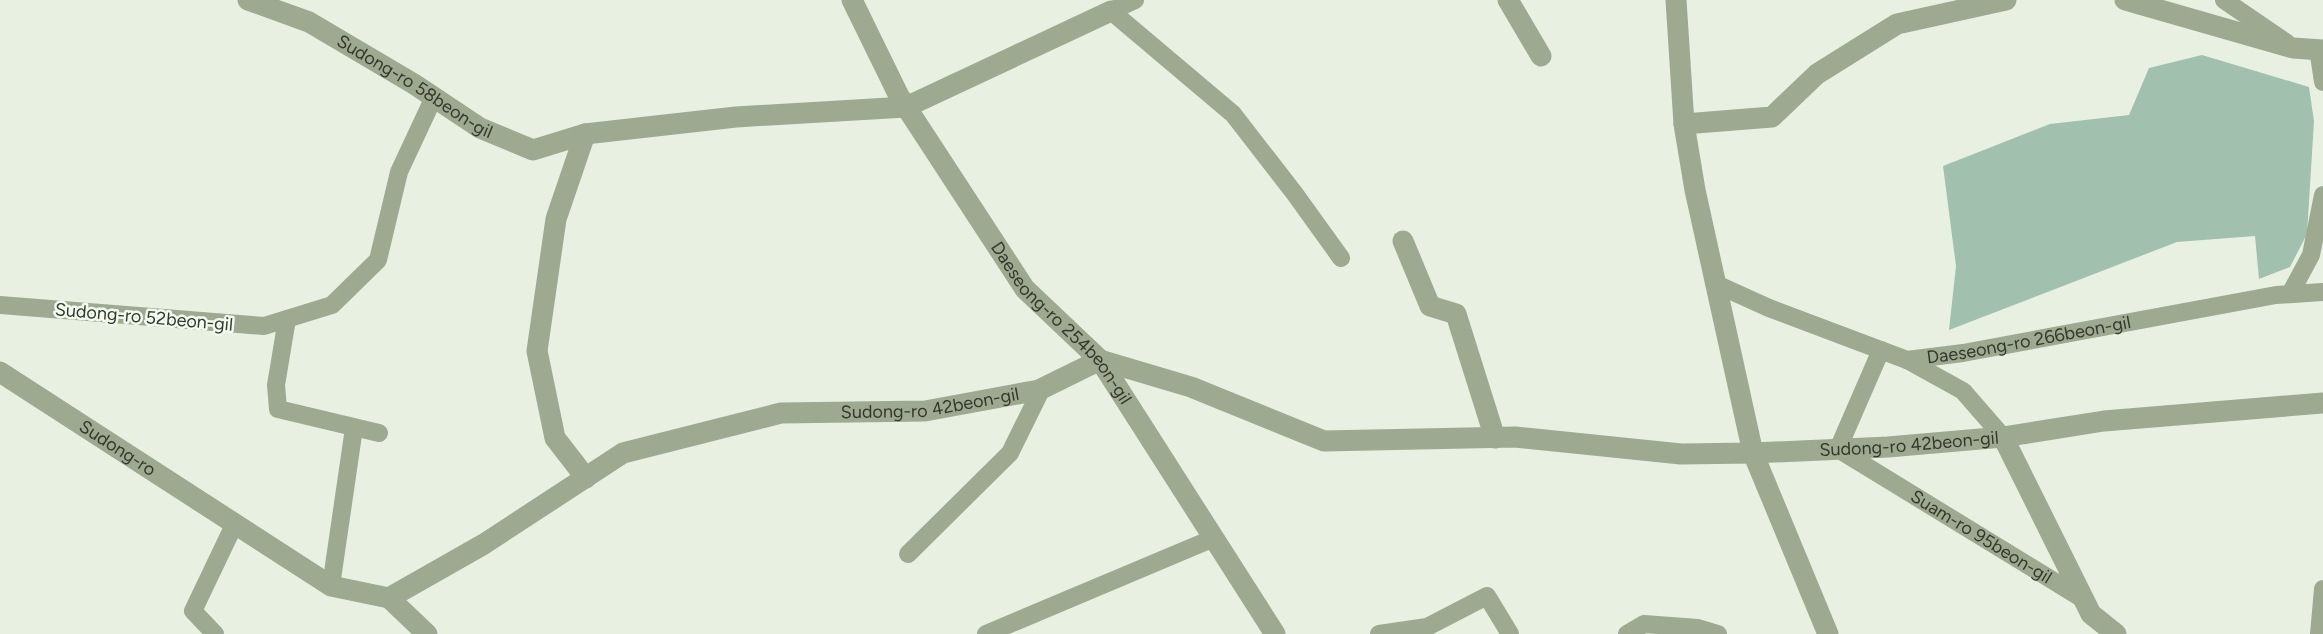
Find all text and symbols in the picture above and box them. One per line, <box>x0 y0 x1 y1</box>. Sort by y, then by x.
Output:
street label: Sudong-ro 58beon-gil <box>333 30 496 143</box>
street label: Daeseong-ro 254beon-gil <box>986 237 1136 408</box>
street label: Sudong-ro 52beon-gil <box>54 298 234 336</box>
street label: Daeseong-ro 266beon-gil <box>1925 311 2132 368</box>
street label: Sudong-ro 42beon-gil <box>841 383 1021 423</box>
street label: Sudong-ro <box>75 415 160 481</box>
street label: Sudong-ro 42beon-gil <box>1819 426 2000 461</box>
street label: Suam-ro 95beon-gil <box>1907 485 2056 588</box>

